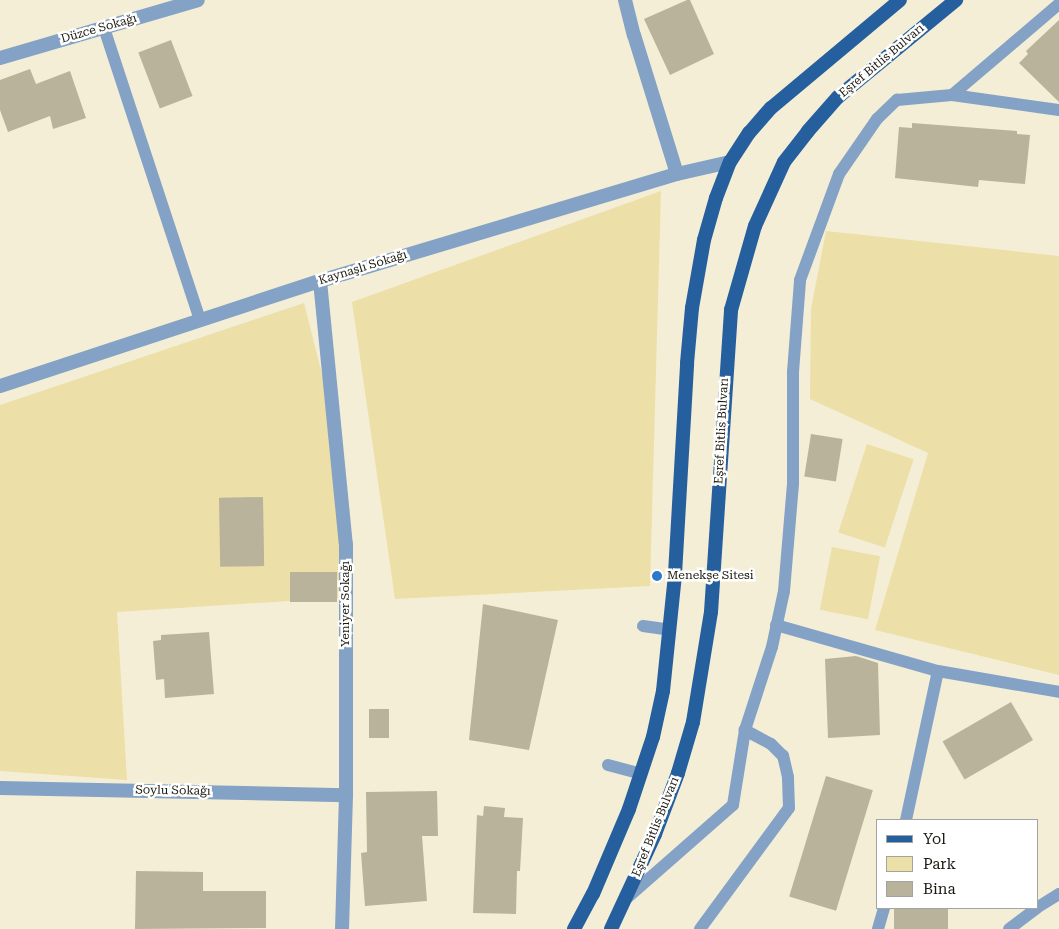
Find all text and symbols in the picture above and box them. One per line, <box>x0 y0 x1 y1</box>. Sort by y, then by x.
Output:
street label: Düzce Sokağı <box>59 11 139 47</box>
street label: Eşref Bitlis Bulvarı <box>837 21 927 101</box>
street label: Kaynaşlı Sokağı <box>317 248 409 288</box>
street label: Eşref Bitlis Bulvarı <box>712 378 732 484</box>
street label: Yeniyer Sokağı <box>339 561 353 647</box>
place label: Menekşe Sitesi <box>667 569 754 583</box>
marker: Menekşe Sitesi <box>651 570 663 582</box>
street label: Eşref Bitlis Bulvarı <box>629 775 683 879</box>
street label: Soylu Sokağı <box>135 783 211 799</box>
legend <box>876 819 1039 909</box>
text: Yol <box>923 830 946 848</box>
text: Park <box>923 855 956 873</box>
text: Bina <box>923 880 956 898</box>

